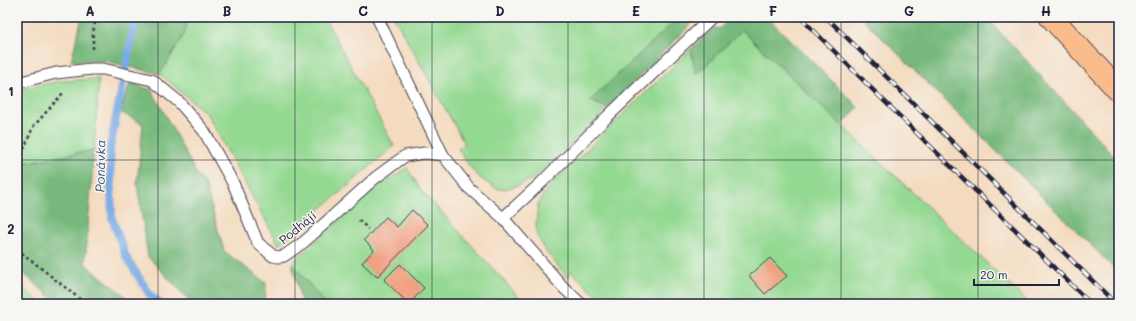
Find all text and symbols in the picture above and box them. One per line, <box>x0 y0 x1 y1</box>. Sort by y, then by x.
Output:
text: A <box>85 2 95 19</box>
text: B <box>223 2 232 19</box>
text: C <box>358 2 368 19</box>
text: D <box>495 2 505 19</box>
text: E <box>632 2 640 19</box>
text: F <box>769 2 777 19</box>
text: G <box>904 2 914 19</box>
text: H <box>1041 2 1051 19</box>
text: 1 <box>8 82 14 99</box>
water label: Ponávka <box>91 139 108 193</box>
street label: Podhájí <box>275 207 320 247</box>
text: 2 <box>7 220 15 237</box>
scale bar <box>974 261 1059 287</box>
text: 20 m <box>980 266 1008 282</box>

